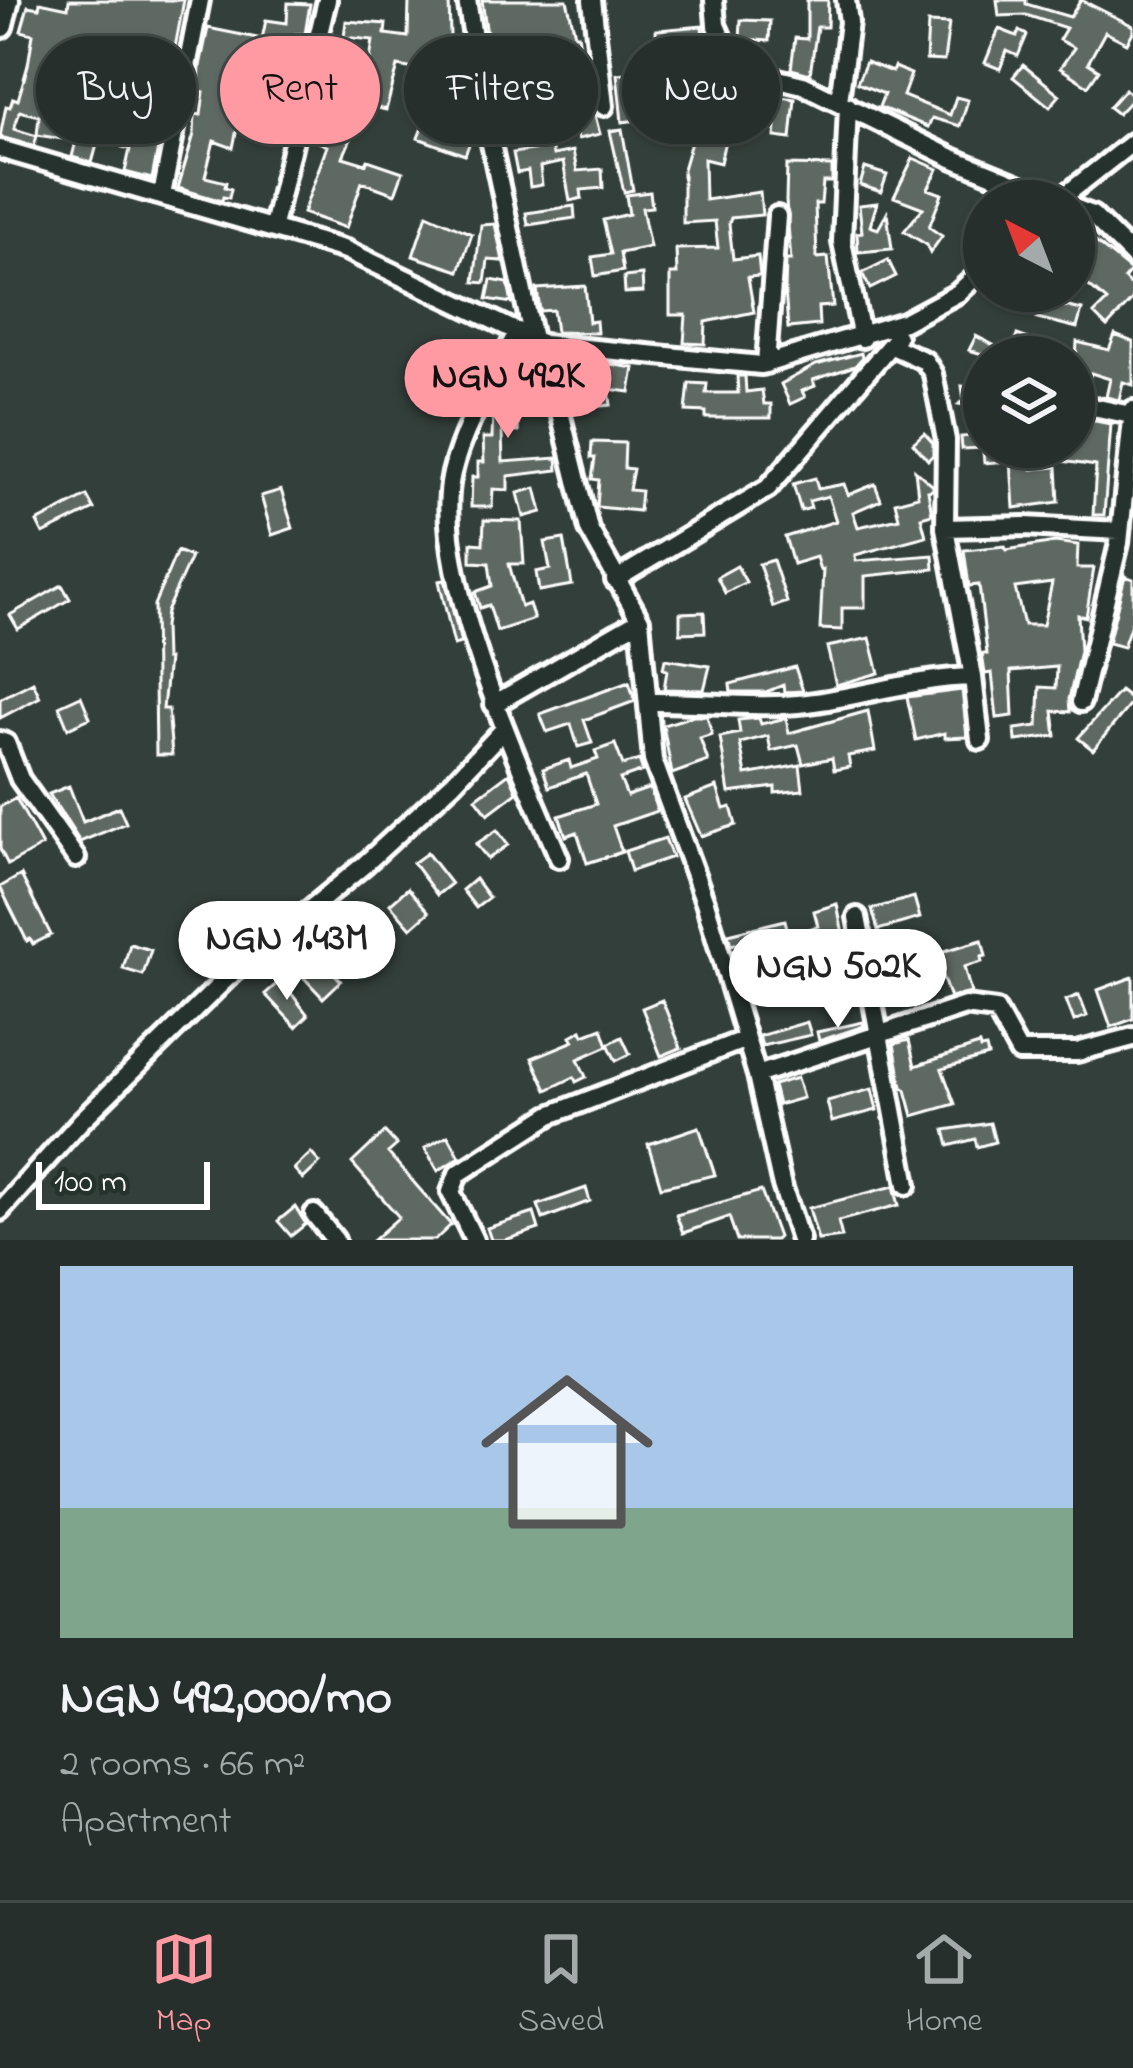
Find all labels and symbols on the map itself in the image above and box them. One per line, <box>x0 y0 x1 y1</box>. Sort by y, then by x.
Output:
north arrow <box>963 180 1095 312</box>
pin: NGN 492K <box>384 339 632 441</box>
pin: NGN 1.43M <box>150 901 424 1003</box>
pin: NGN 502K <box>714 929 962 1031</box>
scale bar <box>36 1156 210 1209</box>

